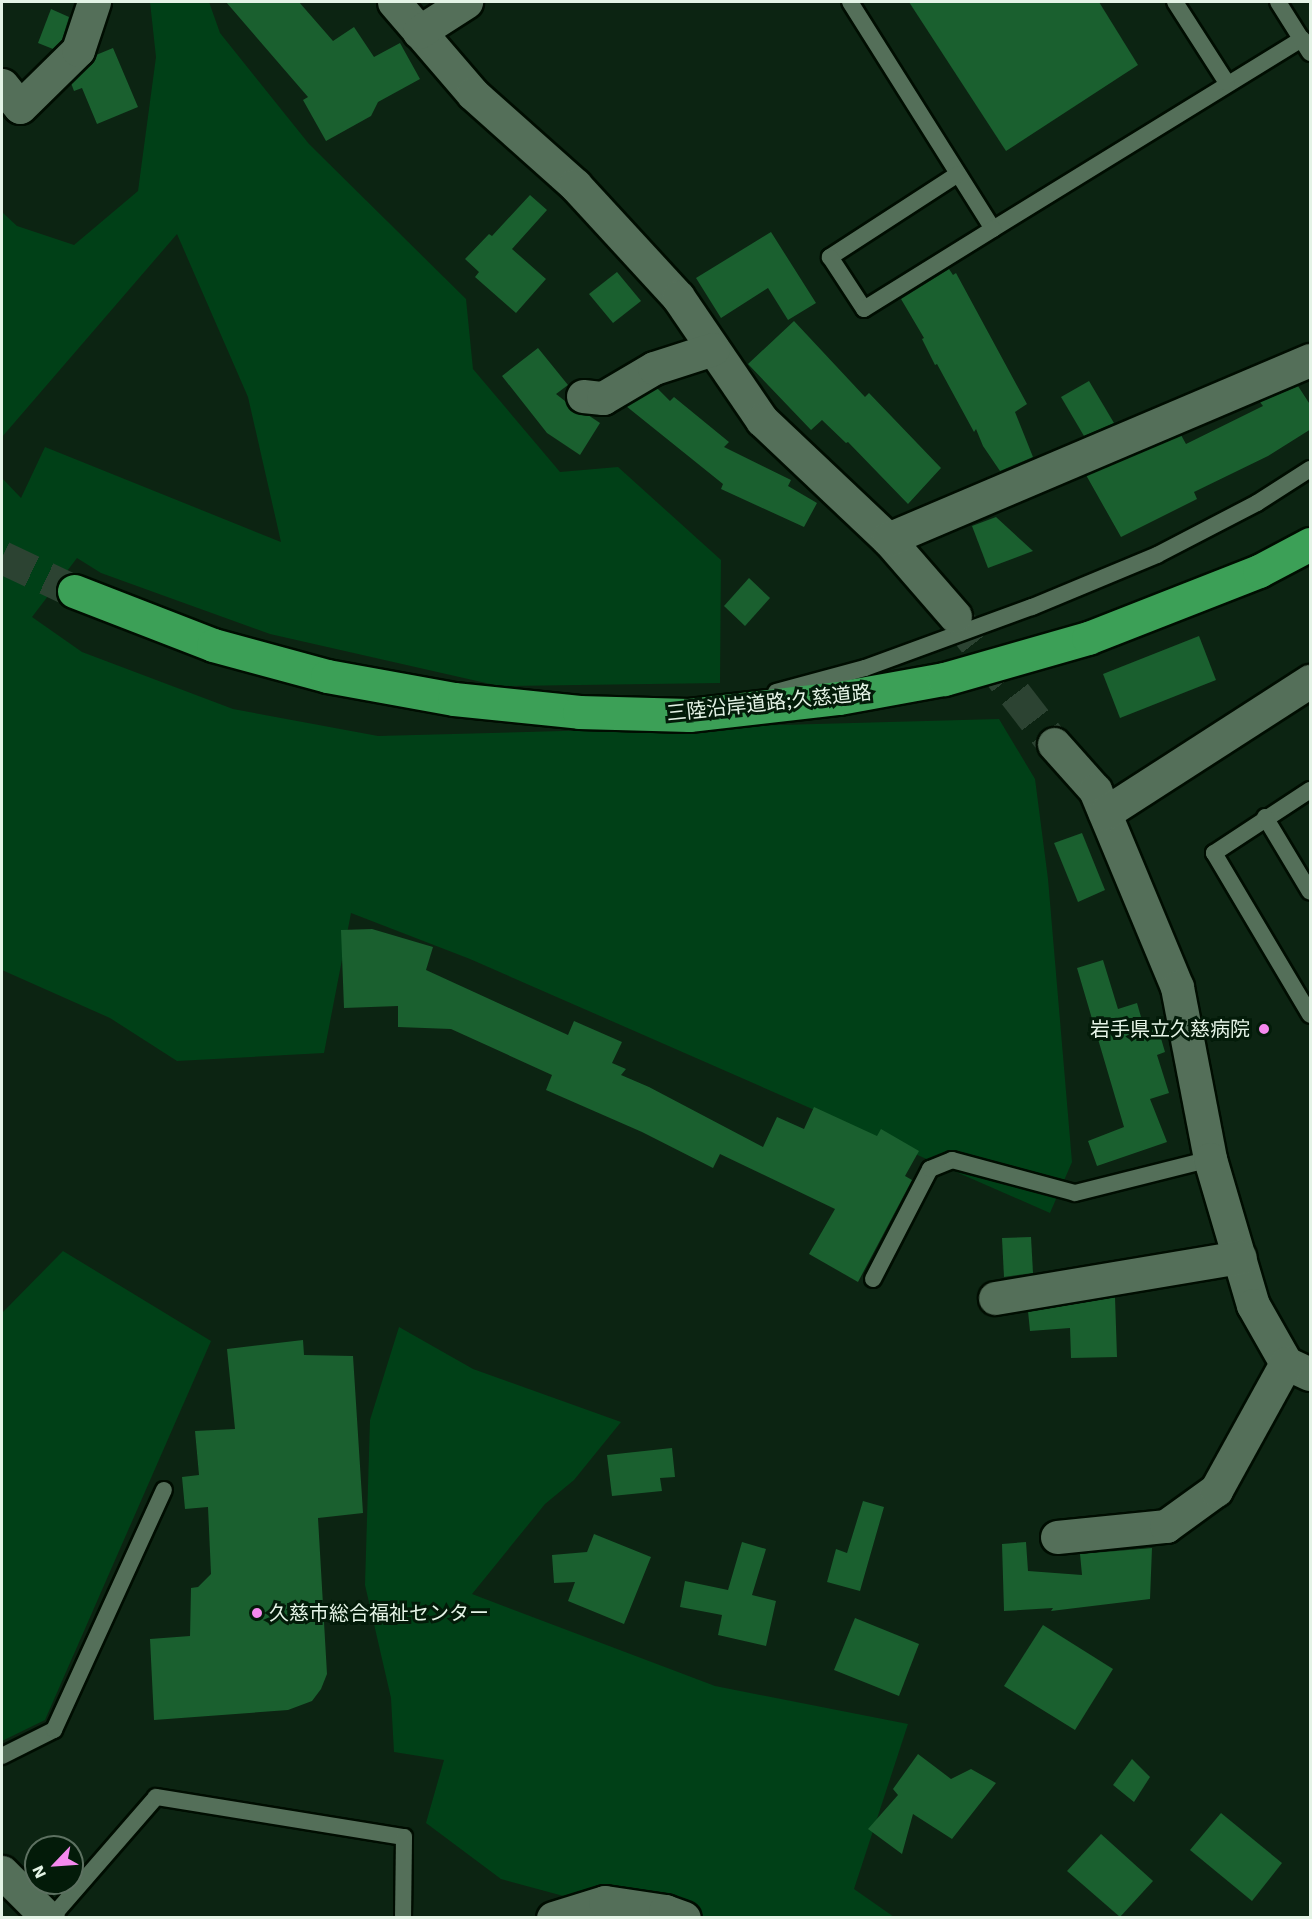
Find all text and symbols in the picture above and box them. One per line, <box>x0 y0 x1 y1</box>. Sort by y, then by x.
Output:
street label: 三陸沿岸道路;久慈道路 <box>665 680 873 726</box>
place label: 岩手県立久慈病院 <box>1090 1017 1250 1041</box>
marker: 岩手県立久慈病院 <box>1255 1020 1273 1038</box>
place label: 久慈市総合福祉センター <box>269 1601 489 1625</box>
marker: 久慈市総合福祉センター <box>250 1606 264 1620</box>
north arrow <box>24 1835 84 1895</box>
text: N <box>28 1863 50 1881</box>

